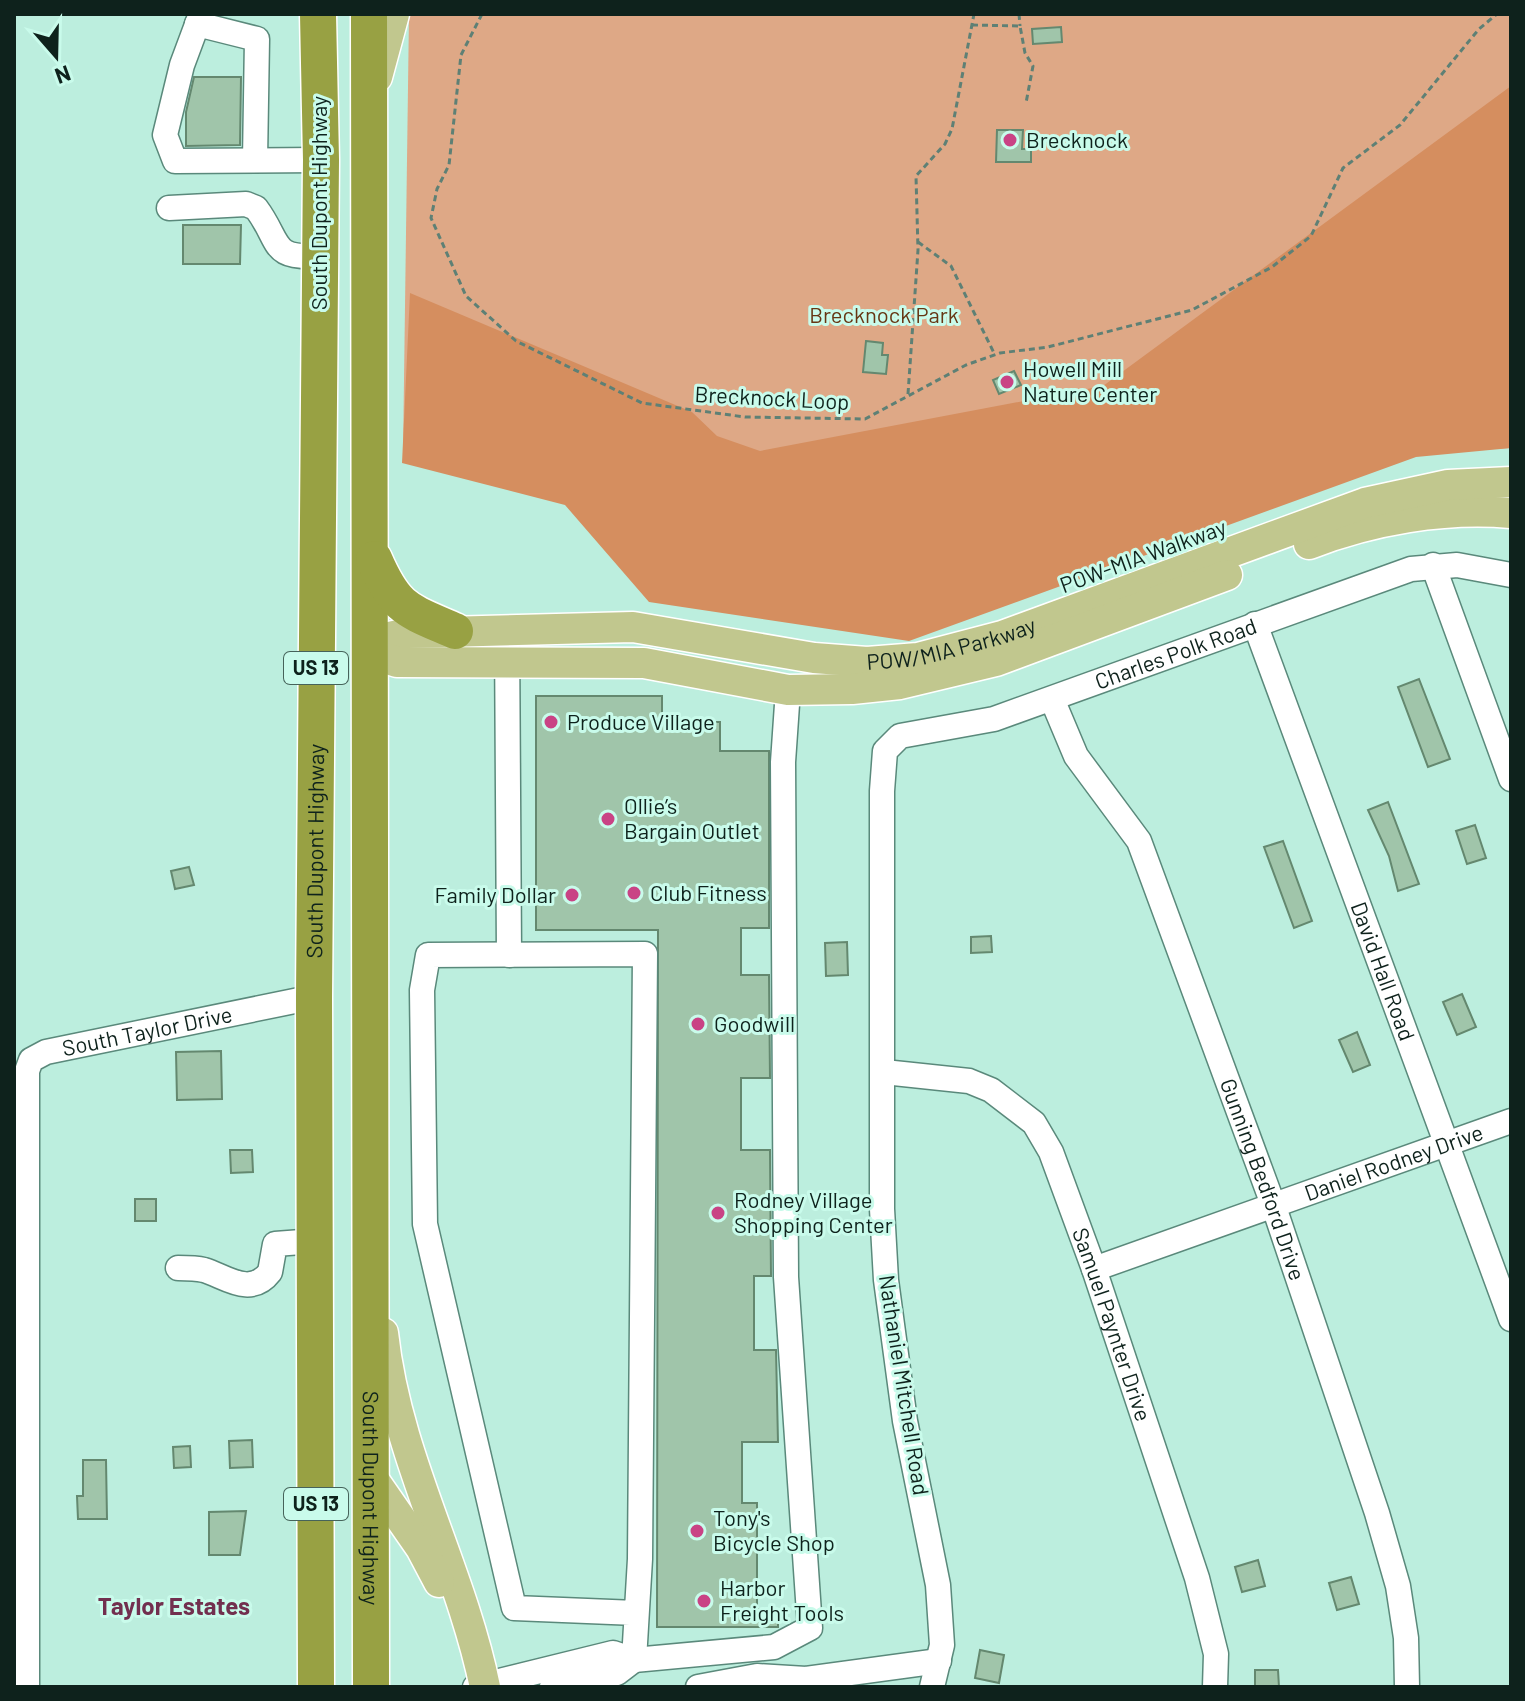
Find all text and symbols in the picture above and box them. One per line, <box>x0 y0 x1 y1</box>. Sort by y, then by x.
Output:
north arrow <box>16 16 96 96</box>
text: N <box>52 61 75 90</box>
street label: South Dupont Highway <box>305 96 331 310</box>
place label: Brecknock <box>1026 126 1128 152</box>
marker: Brecknock <box>1001 131 1019 149</box>
park label: Brecknock Park <box>809 301 959 327</box>
place label: Howell Mill Nature Center <box>1023 355 1157 406</box>
marker: Howell Mill Nature Center <box>998 373 1016 391</box>
street label: Brecknock Loop <box>694 380 850 414</box>
street label: POW-MIA Walkway <box>1056 513 1229 597</box>
street label: POW/MIA Parkway <box>865 611 1039 674</box>
street label: Charles Polk Road <box>1091 612 1260 694</box>
road number: US 13 <box>284 652 348 684</box>
place label: Produce Village <box>567 708 715 734</box>
marker: Produce Village <box>542 713 560 731</box>
street label: South Dupont Highway <box>300 744 328 958</box>
place label: Ollie’s Bargain Outlet <box>624 792 760 843</box>
marker: Ollie’s Bargain Outlet <box>599 810 617 828</box>
place label: Club Fitness <box>650 879 767 905</box>
place label: Family Dollar <box>435 881 556 907</box>
marker: Club Fitness <box>625 884 643 902</box>
marker: Family Dollar <box>563 886 581 904</box>
street label: David Hall Road <box>1346 898 1421 1044</box>
street label: South Taylor Drive <box>60 1000 234 1060</box>
place label: Goodwill <box>714 1010 795 1036</box>
marker: Goodwill <box>689 1015 707 1033</box>
street label: Gunning Bedford Drive <box>1216 1075 1312 1283</box>
street label: Daniel Rodney Drive <box>1301 1118 1486 1205</box>
place label: Rodney Village Shopping Center <box>734 1186 893 1237</box>
marker: Rodney Village Shopping Center <box>709 1204 727 1222</box>
street label: Samuel Paynter Drive <box>1068 1224 1158 1424</box>
street label: Nathaniel Mitchell Road <box>875 1273 935 1497</box>
street label: South Dupont Highway <box>359 1391 385 1605</box>
road number: US 13 <box>284 1488 348 1520</box>
place label: Tony's Bicycle Shop <box>713 1504 835 1555</box>
marker: Tony's Bicycle Shop <box>688 1522 706 1540</box>
place label: Harbor Freight Tools <box>720 1574 844 1625</box>
district label: Taylor Estates <box>98 1591 250 1620</box>
marker: Harbor Freight Tools <box>695 1592 713 1610</box>

